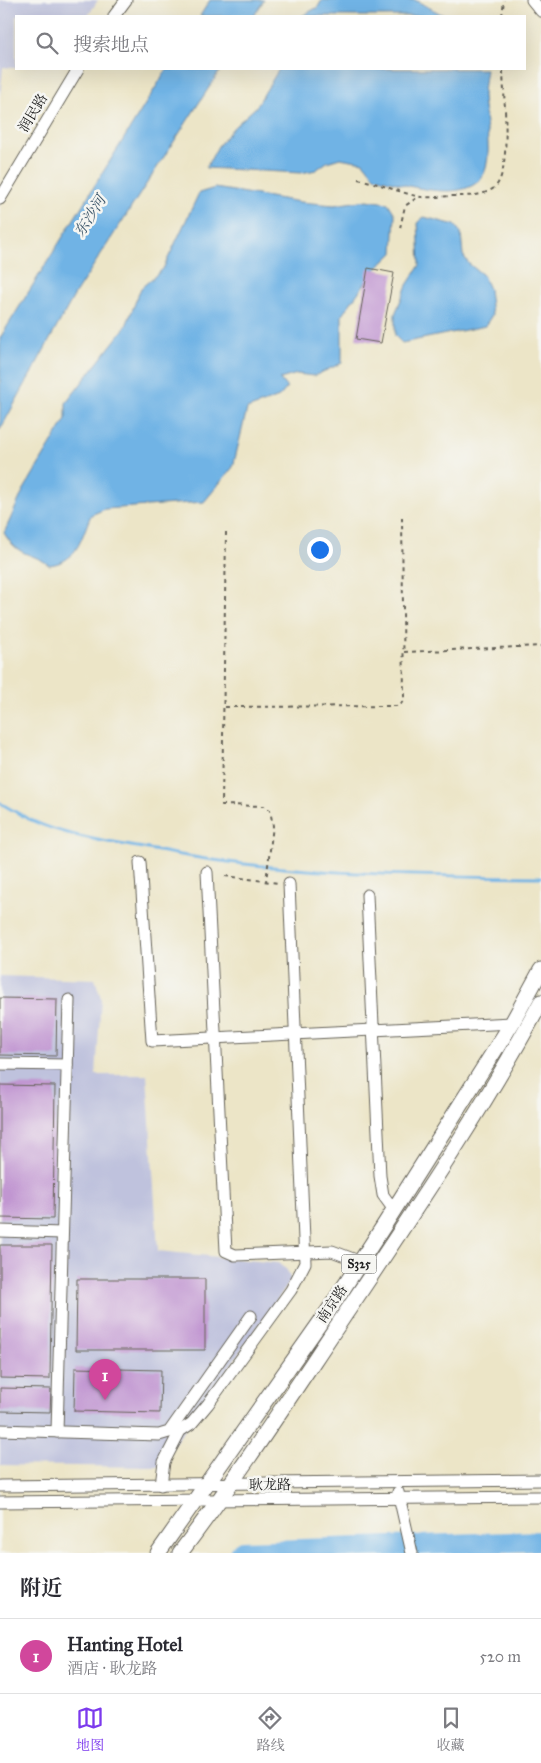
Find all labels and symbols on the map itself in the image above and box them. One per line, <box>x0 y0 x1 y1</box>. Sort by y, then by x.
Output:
street label: 润民路 <box>15 91 51 135</box>
water label: 东沙河 <box>70 190 111 240</box>
your location <box>307 537 333 563</box>
road number: S325 <box>342 1254 376 1274</box>
street label: 南京路 <box>313 1282 351 1326</box>
pin: 1 <box>89 1359 121 1400</box>
street label: 耿龙路 <box>249 1476 291 1494</box>

